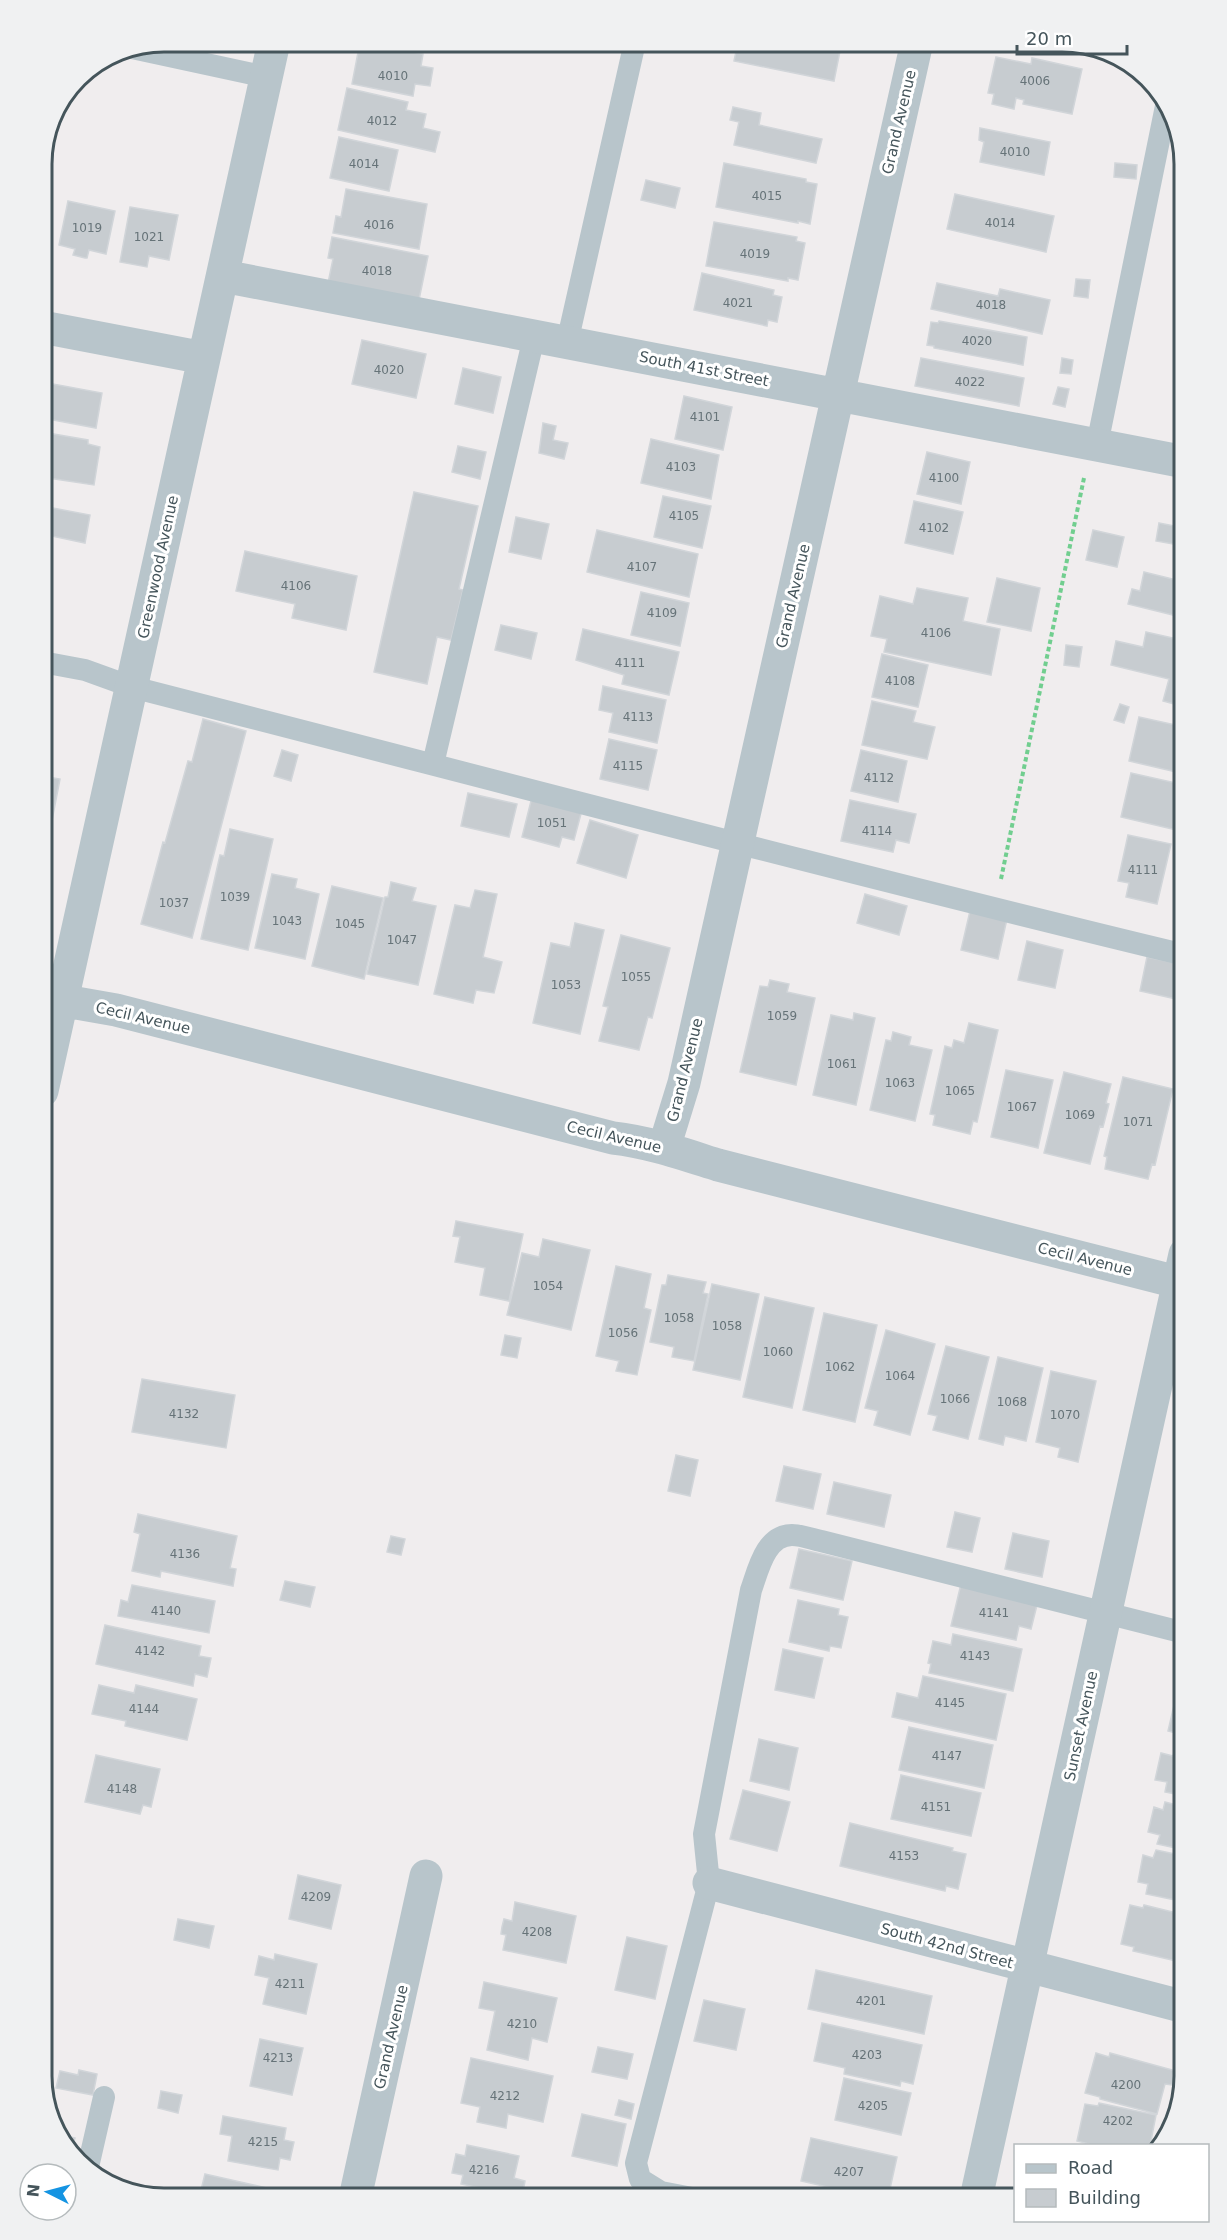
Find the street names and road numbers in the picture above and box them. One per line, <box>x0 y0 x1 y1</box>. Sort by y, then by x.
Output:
street label: Grand Avenue <box>878 68 920 176</box>
street label: South 41st Street <box>638 348 770 390</box>
street label: Greenwood Avenue <box>134 494 182 640</box>
street label: Grand Avenue <box>772 542 814 650</box>
street label: Cecil Avenue <box>94 998 192 1038</box>
street label: Grand Avenue <box>663 1016 707 1124</box>
street label: Cecil Avenue <box>565 1117 663 1157</box>
street label: Cecil Avenue <box>1036 1239 1134 1279</box>
street label: Sunset Avenue <box>1061 1669 1101 1783</box>
street label: South 42nd Street <box>879 1920 1016 1972</box>
street label: Grand Avenue <box>370 1983 412 2091</box>

